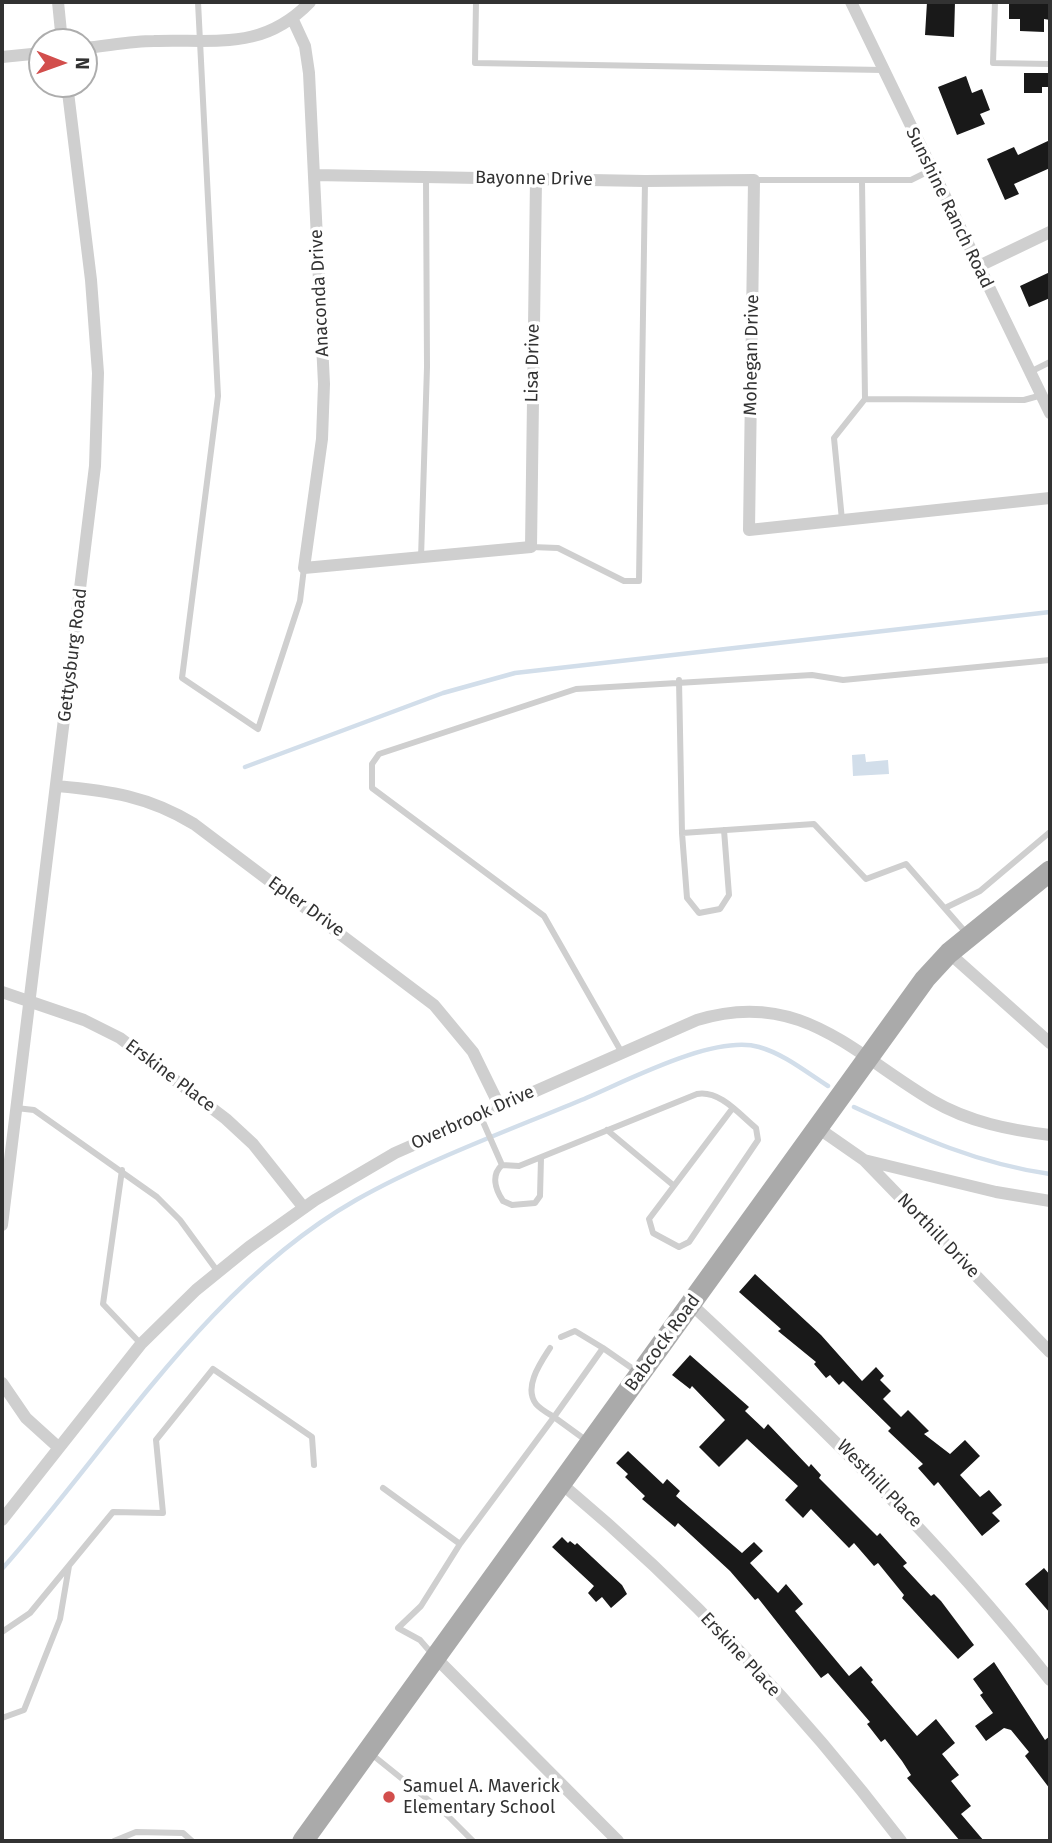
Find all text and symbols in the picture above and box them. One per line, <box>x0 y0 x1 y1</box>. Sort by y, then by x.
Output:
north arrow <box>28 28 98 98</box>
text: N <box>71 57 94 70</box>
street label: Sunshine Ranch Road <box>901 124 997 292</box>
street label: Bayonne Drive <box>475 167 593 191</box>
street label: Anaconda Drive <box>306 229 334 357</box>
street label: Mohegan Drive <box>740 294 764 416</box>
street label: Lisa Drive <box>522 323 544 403</box>
street label: Gettysburg Road <box>54 587 92 723</box>
street label: Epler Drive <box>264 872 348 942</box>
street label: Erskine Place <box>121 1035 219 1117</box>
street label: Overbrook Drive <box>408 1081 538 1155</box>
street label: Northill Drive <box>892 1189 984 1283</box>
street label: Babcock Road <box>621 1290 705 1396</box>
street label: Westhill Place <box>832 1436 926 1532</box>
street label: Erskine Place <box>696 1608 784 1702</box>
place label: Samuel A. Maverick Elementary School <box>403 1776 560 1818</box>
marker: Samuel A. Maverick Elementary School <box>381 1789 397 1805</box>

